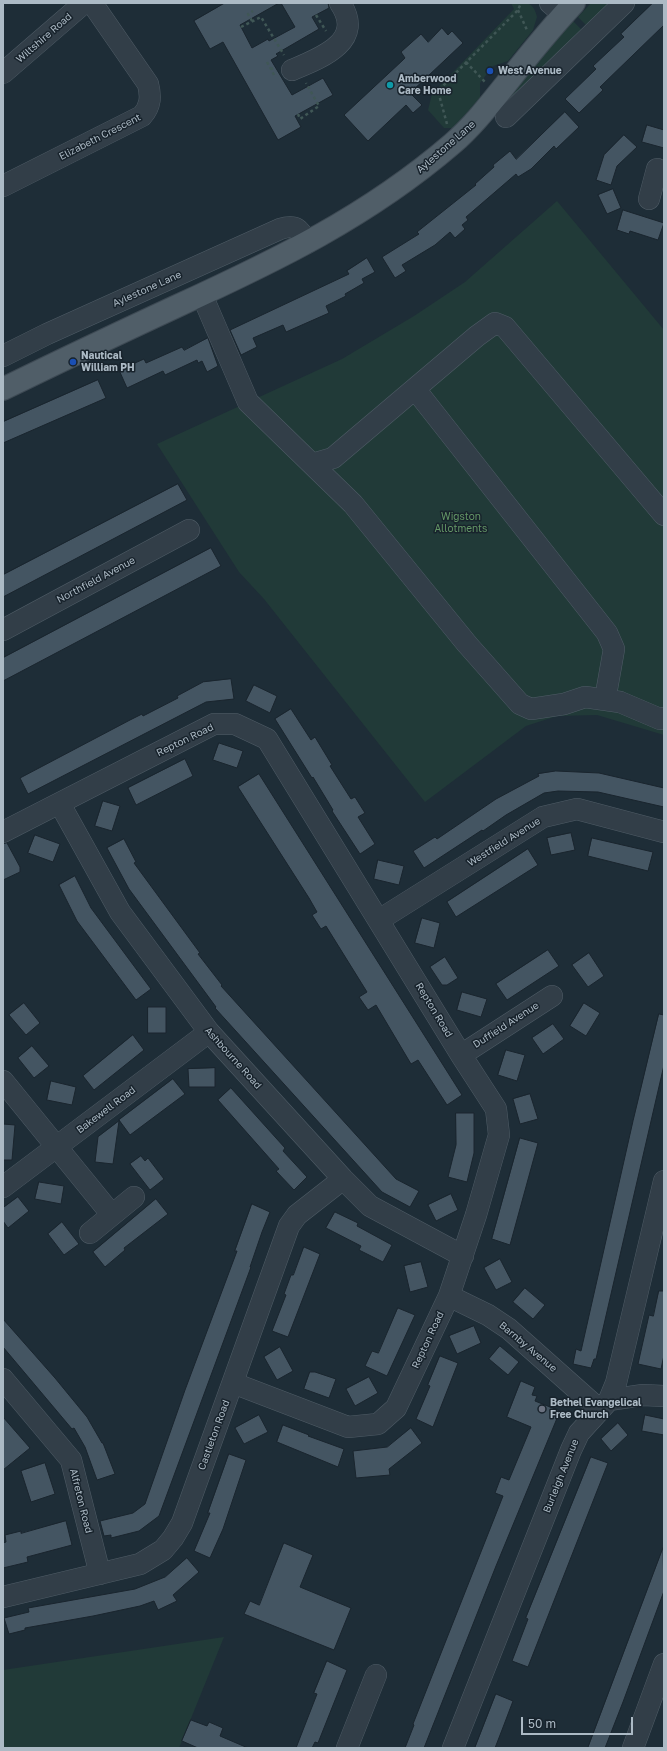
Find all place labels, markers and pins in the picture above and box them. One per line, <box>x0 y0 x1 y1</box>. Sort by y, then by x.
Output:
place label: West Avenue <box>498 65 562 77</box>
marker: West Avenue <box>485 66 495 76</box>
place label: Amberwood Care Home <box>398 73 456 96</box>
marker: Amberwood Care Home <box>385 80 395 90</box>
place label: Nautical William PH <box>81 350 135 374</box>
marker: Nautical William PH <box>68 357 78 367</box>
place label: Bethel Evangelical Free Church <box>550 1397 641 1420</box>
marker: Bethel Evangelical Free Church <box>537 1404 547 1414</box>

